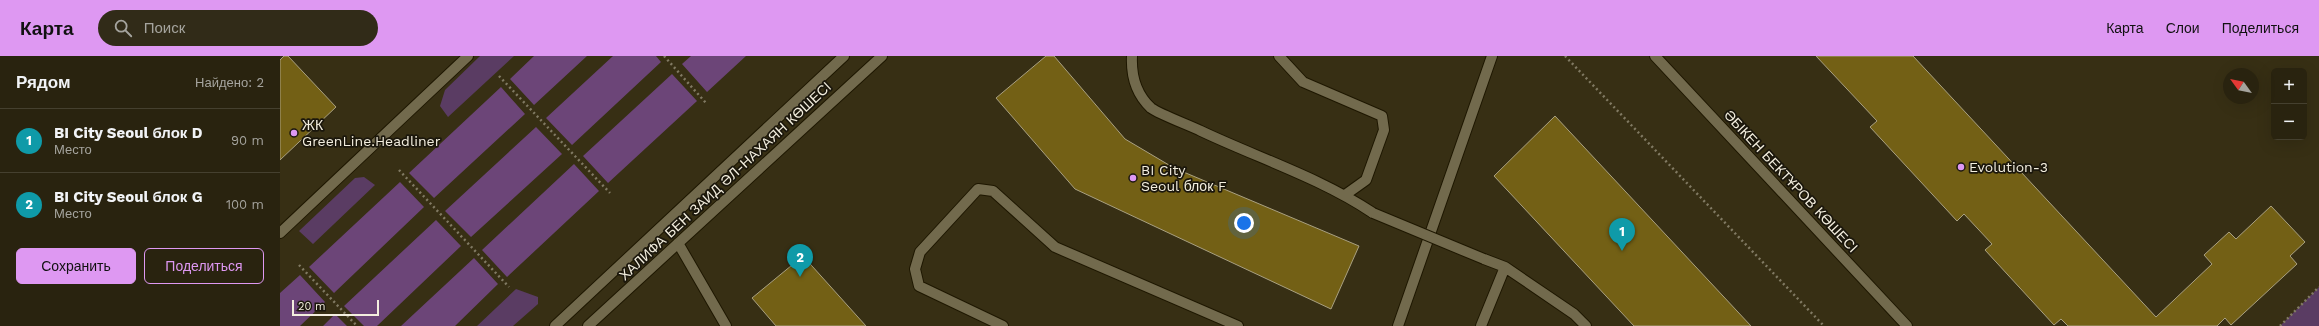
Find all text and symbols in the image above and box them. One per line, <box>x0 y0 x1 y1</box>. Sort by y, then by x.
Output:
search box <box>98 10 378 46</box>
text: Карта <box>20 17 74 40</box>
icon: search <box>112 17 134 39</box>
text: Поиск <box>144 19 185 37</box>
text: Карта <box>2106 20 2144 36</box>
text: Слои <box>2166 20 2200 36</box>
text: Поделиться <box>2222 20 2299 36</box>
north arrow <box>2223 68 2259 104</box>
map controls <box>2271 68 2307 140</box>
button: + <box>2271 68 2307 104</box>
text: Рядом <box>16 72 71 92</box>
text: Найдено: 2 <box>195 75 264 90</box>
street label: ХАЛИФА БЕН ЗАИД ӘЛ-НАХАЯН КӨШЕСІ <box>616 79 834 283</box>
button: − <box>2271 104 2307 140</box>
street label: ӘБІКЕН БЕКТҰРОВ КӨШЕСІ <box>1721 107 1861 255</box>
place label: ЖК GreenLine.Headliner <box>302 117 441 149</box>
text: BI City Seoul блок D <box>54 124 202 142</box>
marker: ЖК GreenLine.Headliner <box>289 128 299 138</box>
text: 1 <box>26 133 32 148</box>
text: 90 m <box>231 133 264 148</box>
text: Место <box>54 142 92 157</box>
place label: Evolution-3 <box>1969 159 2048 175</box>
place label: BI City Seoul блок F <box>1141 162 1227 194</box>
marker: Evolution-3 <box>1956 162 1966 172</box>
marker: BI City Seoul блок F <box>1128 173 1138 183</box>
text: BI City Seoul блок G <box>54 188 203 206</box>
text: 2 <box>25 197 33 212</box>
text: 100 m <box>226 197 264 212</box>
text: Место <box>54 206 92 221</box>
your location <box>1234 213 1254 233</box>
pin: 1 <box>1609 218 1635 251</box>
pin: 2 <box>787 244 813 277</box>
button: Сохранить <box>16 248 136 284</box>
button: Поделиться <box>144 248 264 284</box>
scale bar <box>292 298 379 317</box>
text: 20 m <box>298 300 326 313</box>

